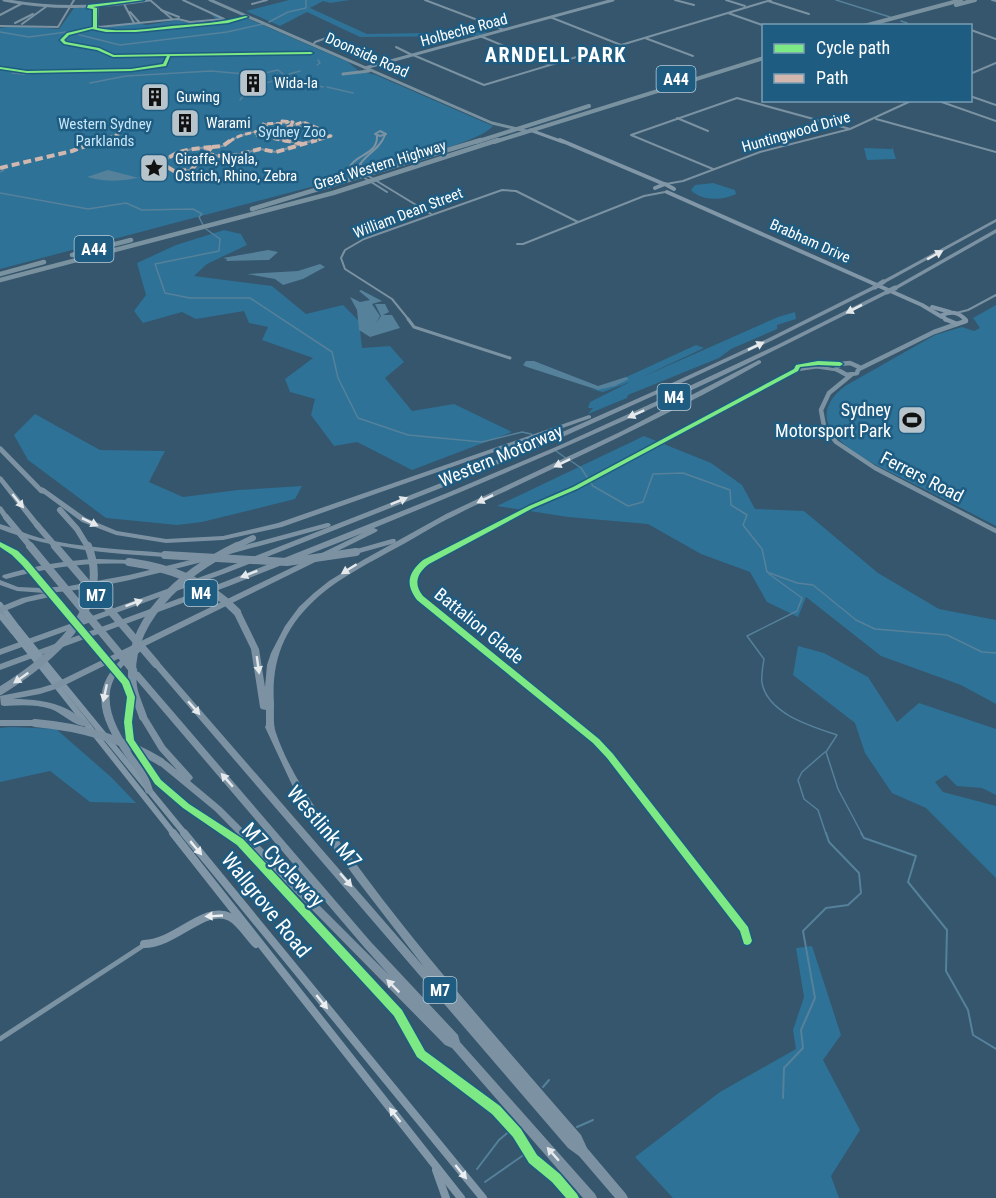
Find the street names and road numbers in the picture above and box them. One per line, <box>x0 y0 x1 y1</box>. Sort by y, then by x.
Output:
street label: Holbeche Road <box>418 10 510 50</box>
street label: Doonside Road <box>323 29 411 81</box>
road number: A44 <box>656 66 696 92</box>
street label: Huntingwood Drive <box>740 108 852 156</box>
street label: Great Western Highway <box>312 136 448 194</box>
street label: William Dean Street <box>351 184 465 242</box>
street label: Brabham Drive <box>767 215 853 267</box>
road number: A44 <box>74 236 113 262</box>
road number: M4 <box>658 384 690 410</box>
street label: Western Motorway <box>436 420 566 491</box>
street label: Ferrers Road <box>877 447 967 506</box>
road number: M4 <box>184 580 218 606</box>
road number: M7 <box>80 582 112 608</box>
street label: Battalion Glade <box>430 583 528 668</box>
street label: Westlink M7 <box>282 781 366 873</box>
street label: M7 Cycleway <box>237 818 329 912</box>
street label: Wallgrove Road <box>216 848 316 962</box>
road number: M7 <box>424 977 456 1003</box>

